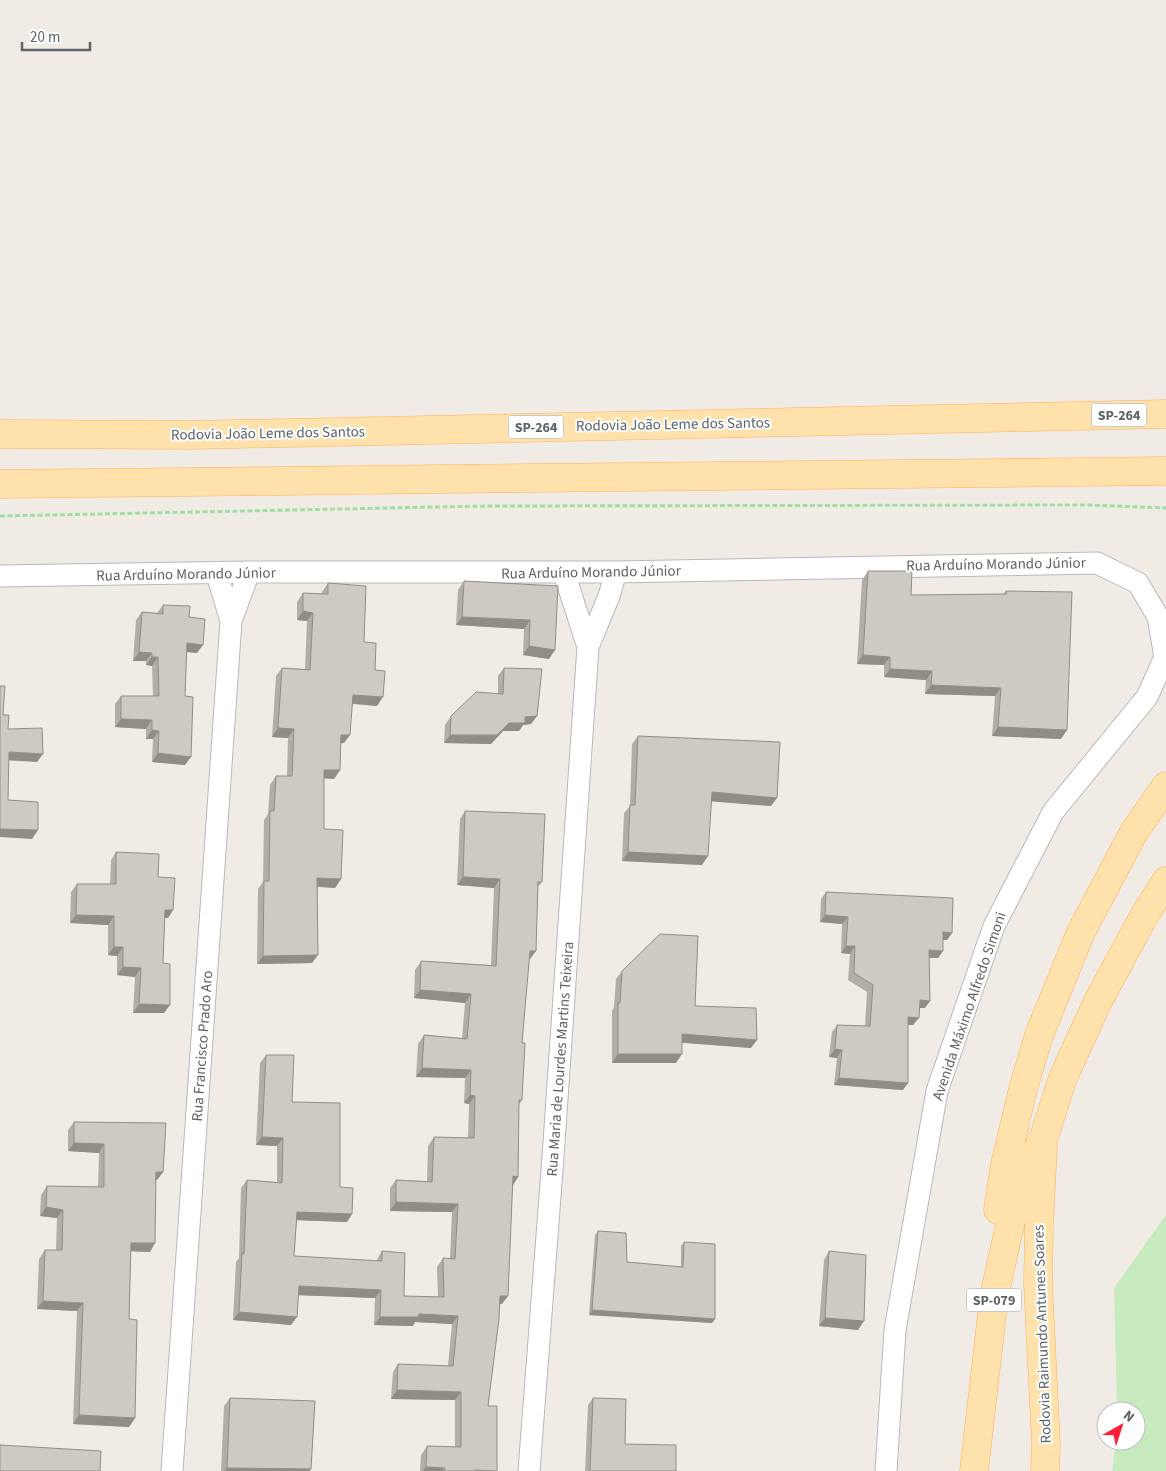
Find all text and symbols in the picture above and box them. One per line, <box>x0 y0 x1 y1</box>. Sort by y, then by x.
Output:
scale bar <box>22 20 90 52</box>
text: 20 m <box>30 27 60 48</box>
road number: SP-264 <box>1092 404 1146 426</box>
street label: Rodovia João Leme dos Santos <box>576 412 770 437</box>
road number: SP-264 <box>508 416 564 438</box>
street label: Rodovia João Leme dos Santos <box>171 421 365 446</box>
street label: Rua Arduíno Morando Júnior <box>906 552 1087 577</box>
street label: Rua Arduíno Morando Júnior <box>501 560 682 585</box>
street label: Rua Arduíno Morando Júnior <box>96 562 277 587</box>
street label: Avenida Máximo Alfredo Simoni <box>927 909 1012 1103</box>
street label: Rua Maria de Lourdes Martins Teixeira <box>542 941 579 1177</box>
street label: Rua Francisco Prado Aro <box>187 970 218 1122</box>
street label: Rodovia Raimundo Antunes Soares <box>1028 1224 1057 1444</box>
road number: SP-079 <box>966 1288 1022 1312</box>
north arrow <box>1096 1401 1146 1451</box>
text: N <box>1119 1406 1138 1427</box>

